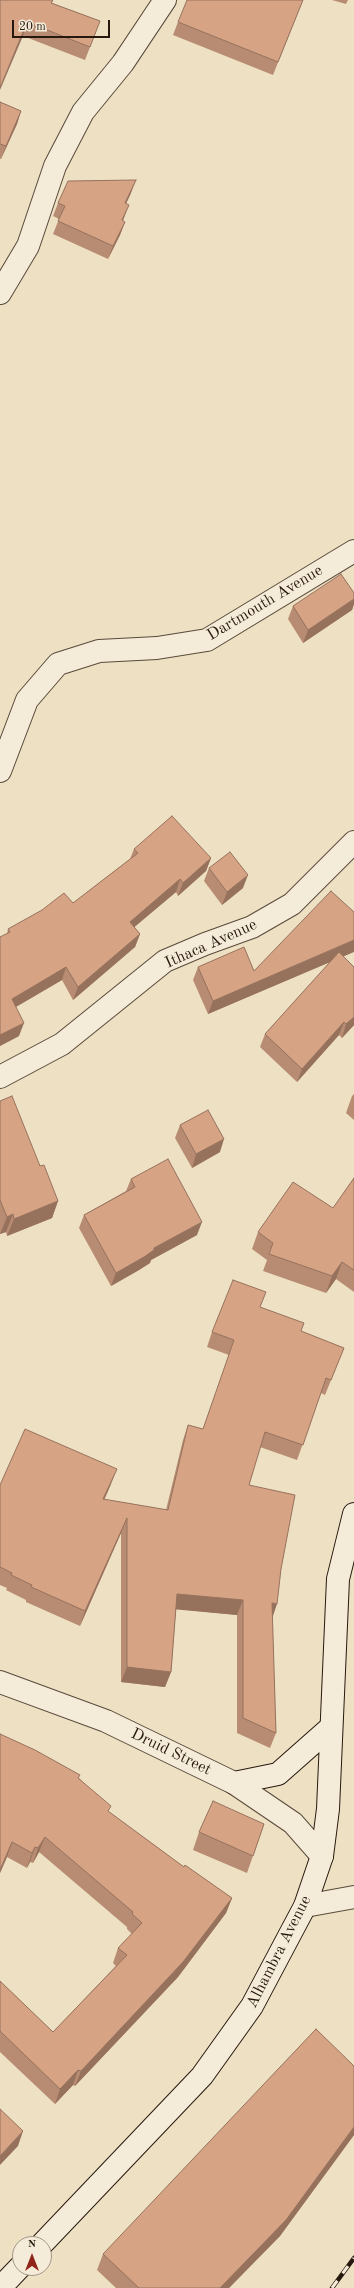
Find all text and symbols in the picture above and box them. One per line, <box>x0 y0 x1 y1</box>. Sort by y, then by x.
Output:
scale bar <box>14 12 112 38</box>
text: 20 m <box>19 21 46 33</box>
street label: Dartmouth Avenue <box>204 561 326 645</box>
street label: Ithaca Avenue <box>162 915 260 973</box>
street label: Druid Street <box>128 1724 214 1780</box>
street label: Alhambra Avenue <box>242 1892 316 2012</box>
north arrow <box>12 2236 52 2276</box>
text: N <box>28 2239 36 2250</box>

